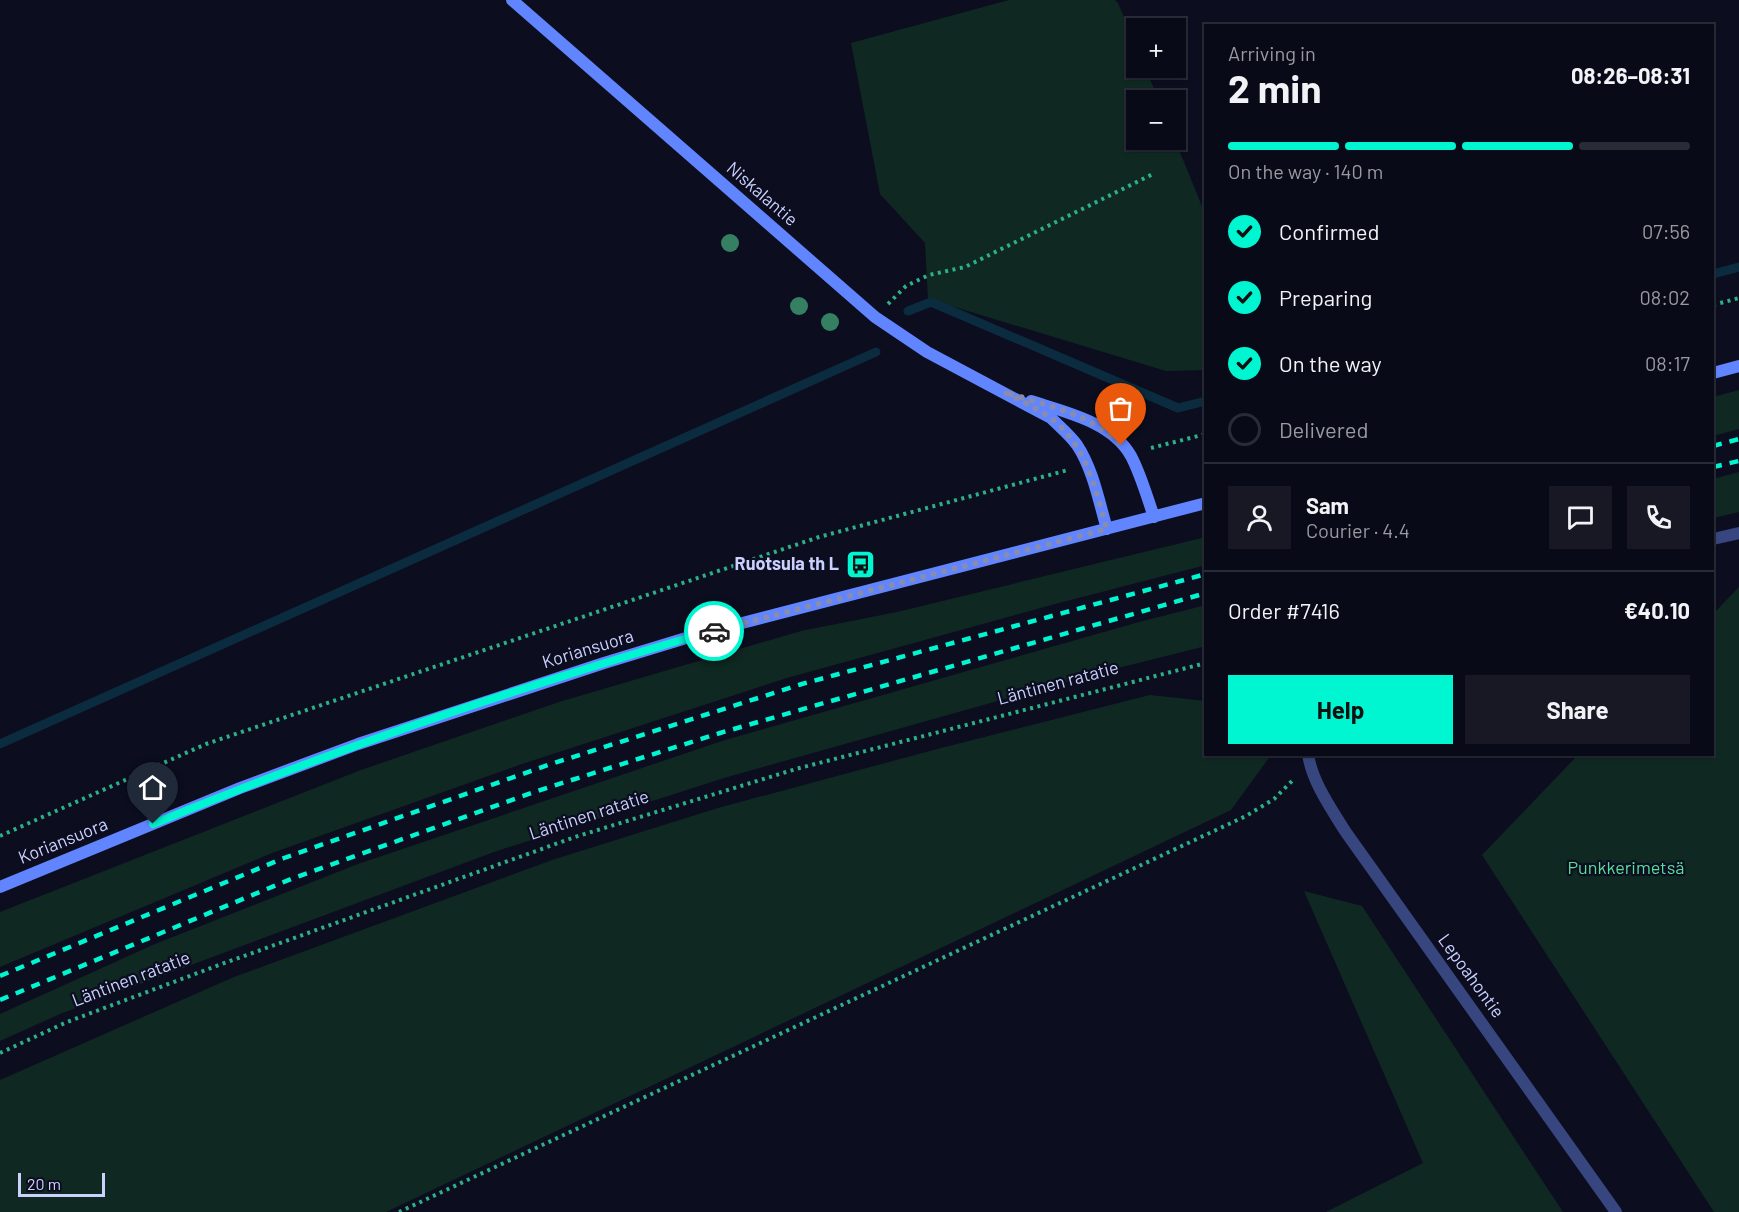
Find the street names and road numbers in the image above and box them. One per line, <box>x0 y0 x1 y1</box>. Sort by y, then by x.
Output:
street label: Niskalantie <box>723 156 803 230</box>
street label: Koriansuora <box>539 624 636 672</box>
street label: Läntinen ratatie <box>995 655 1121 709</box>
street label: Läntinen ratatie <box>526 784 651 844</box>
street label: Koriansuora <box>15 812 111 868</box>
street label: Lepoahontie <box>1434 929 1510 1022</box>
street label: Läntinen ratatie <box>68 945 193 1011</box>

